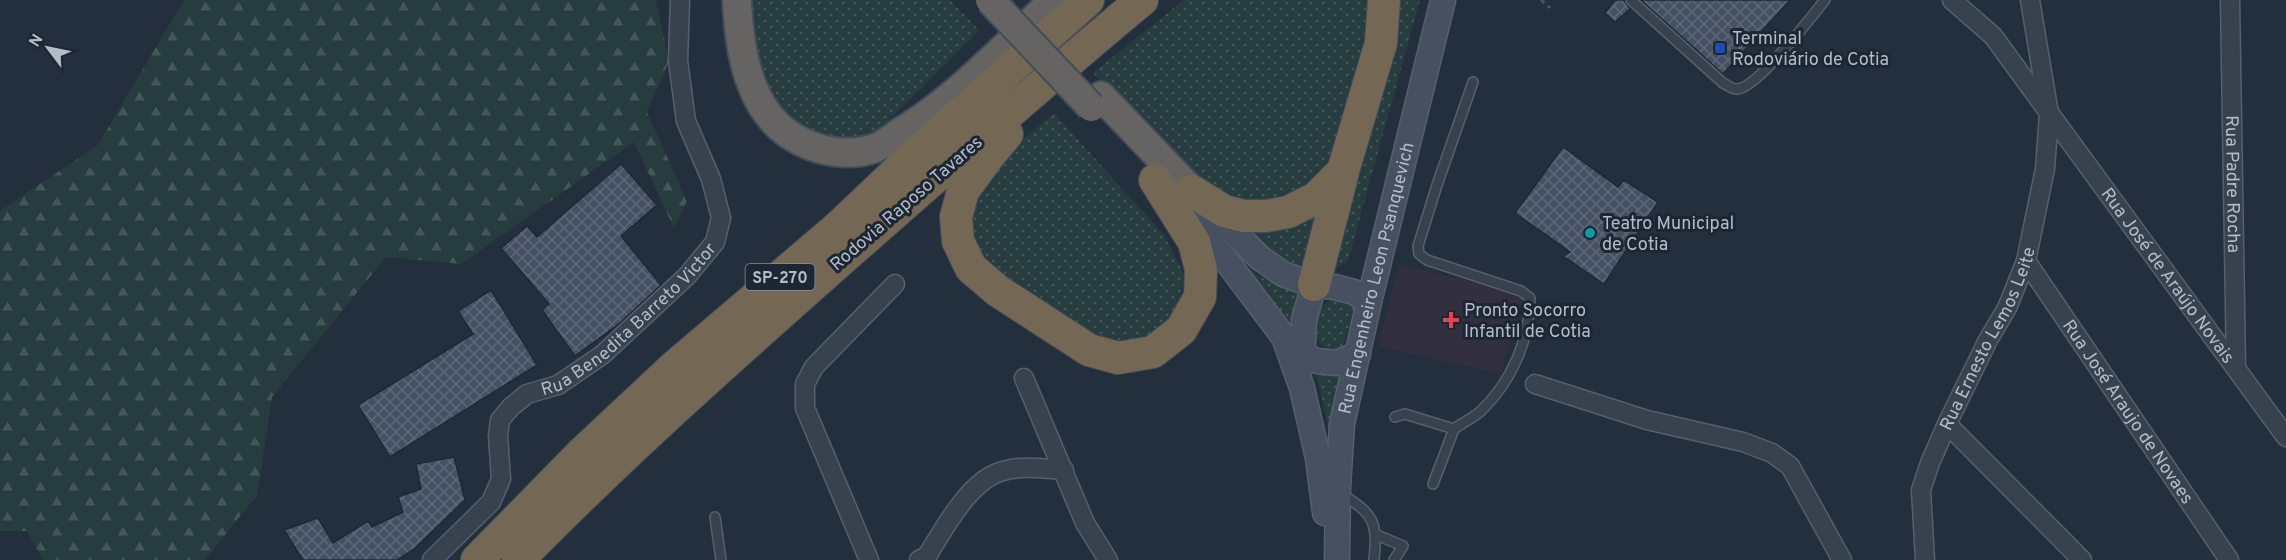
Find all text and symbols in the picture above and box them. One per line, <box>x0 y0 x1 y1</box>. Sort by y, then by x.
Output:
north arrow <box>18 18 78 78</box>
place label: Terminal Rodoviário de Cotia <box>1732 28 1889 72</box>
text: N <box>25 31 49 51</box>
marker: Terminal Rodoviário de Cotia <box>1713 41 1727 55</box>
street label: Rua Padre Rocha <box>2219 115 2244 253</box>
street label: Rodovia Raposo Tavares <box>826 132 988 277</box>
street label: Rua Engenheiro Leon Psanquevich <box>1334 140 1421 417</box>
street label: Rua José de Araújo Novais <box>2095 184 2239 369</box>
place label: Teatro Municipal de Cotia <box>1602 213 1734 257</box>
marker: Teatro Municipal de Cotia <box>1583 226 1597 240</box>
street label: Rua Benedita Barreto Victor <box>539 239 722 402</box>
street label: Rua Ernesto Lemos Leite <box>1936 245 2042 435</box>
road number: SP-270 <box>746 264 814 290</box>
place label: Pronto Socorro Infantil de Cotia <box>1464 300 1591 344</box>
marker: Pronto Socorro Infantil de Cotia <box>1442 311 1460 329</box>
street label: Rua José Araujo de Novaes <box>2056 316 2198 509</box>

